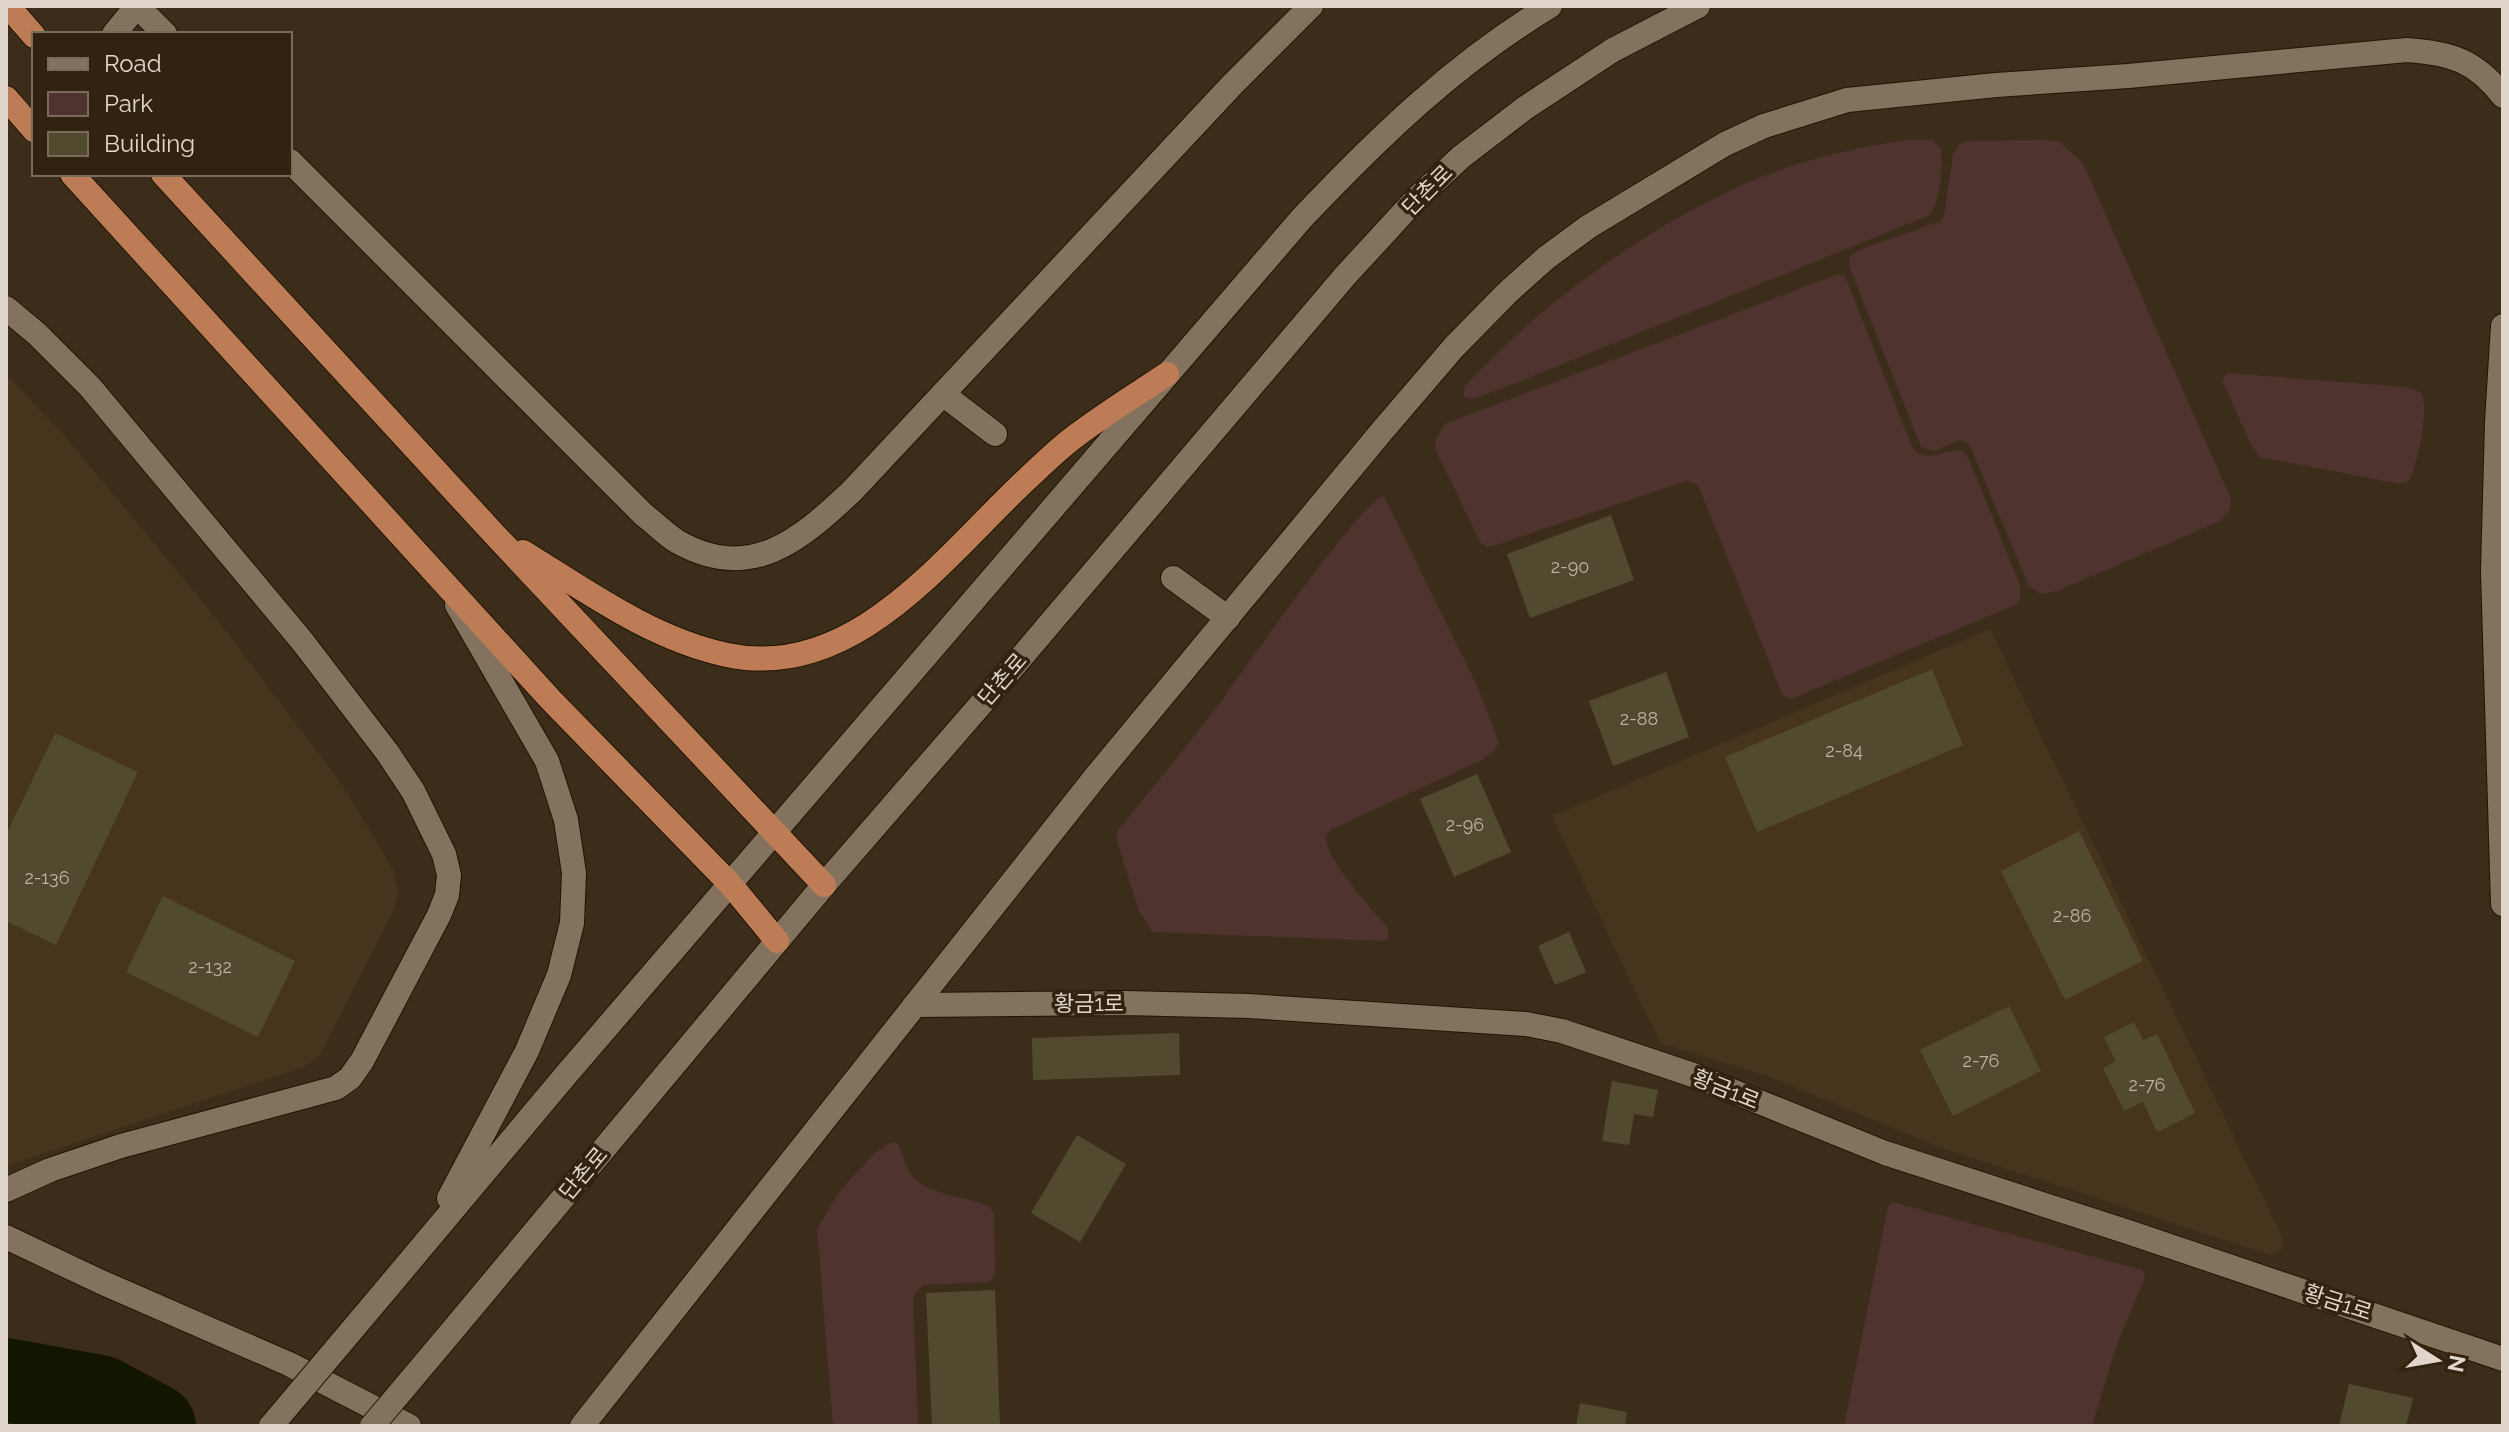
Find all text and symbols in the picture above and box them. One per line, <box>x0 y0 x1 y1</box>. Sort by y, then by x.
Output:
legend <box>32 32 292 176</box>
text: Road <box>104 49 162 78</box>
text: Park <box>104 89 153 118</box>
text: Building <box>104 129 195 158</box>
street label: 단촌로 <box>1396 159 1458 221</box>
house number: 2-90 <box>1551 556 1589 577</box>
street label: 단촌로 <box>972 648 1032 710</box>
house number: 2-88 <box>1620 708 1658 729</box>
house number: 2-84 <box>1825 740 1863 761</box>
house number: 2-96 <box>1446 814 1484 835</box>
house number: 2-136 <box>24 867 70 888</box>
house number: 2-86 <box>2053 905 2091 926</box>
house number: 2-132 <box>188 956 232 977</box>
street label: 황금1로 <box>1054 990 1124 1016</box>
house number: 2-76 <box>1963 1050 2000 1071</box>
street label: 황금1로 <box>1689 1064 1763 1114</box>
house number: 2-76 <box>2129 1074 2166 1095</box>
street label: 단촌로 <box>554 1141 612 1205</box>
street label: 황금1로 <box>2301 1279 2375 1325</box>
north arrow <box>2397 1320 2477 1400</box>
text: N <box>2442 1353 2471 1375</box>

